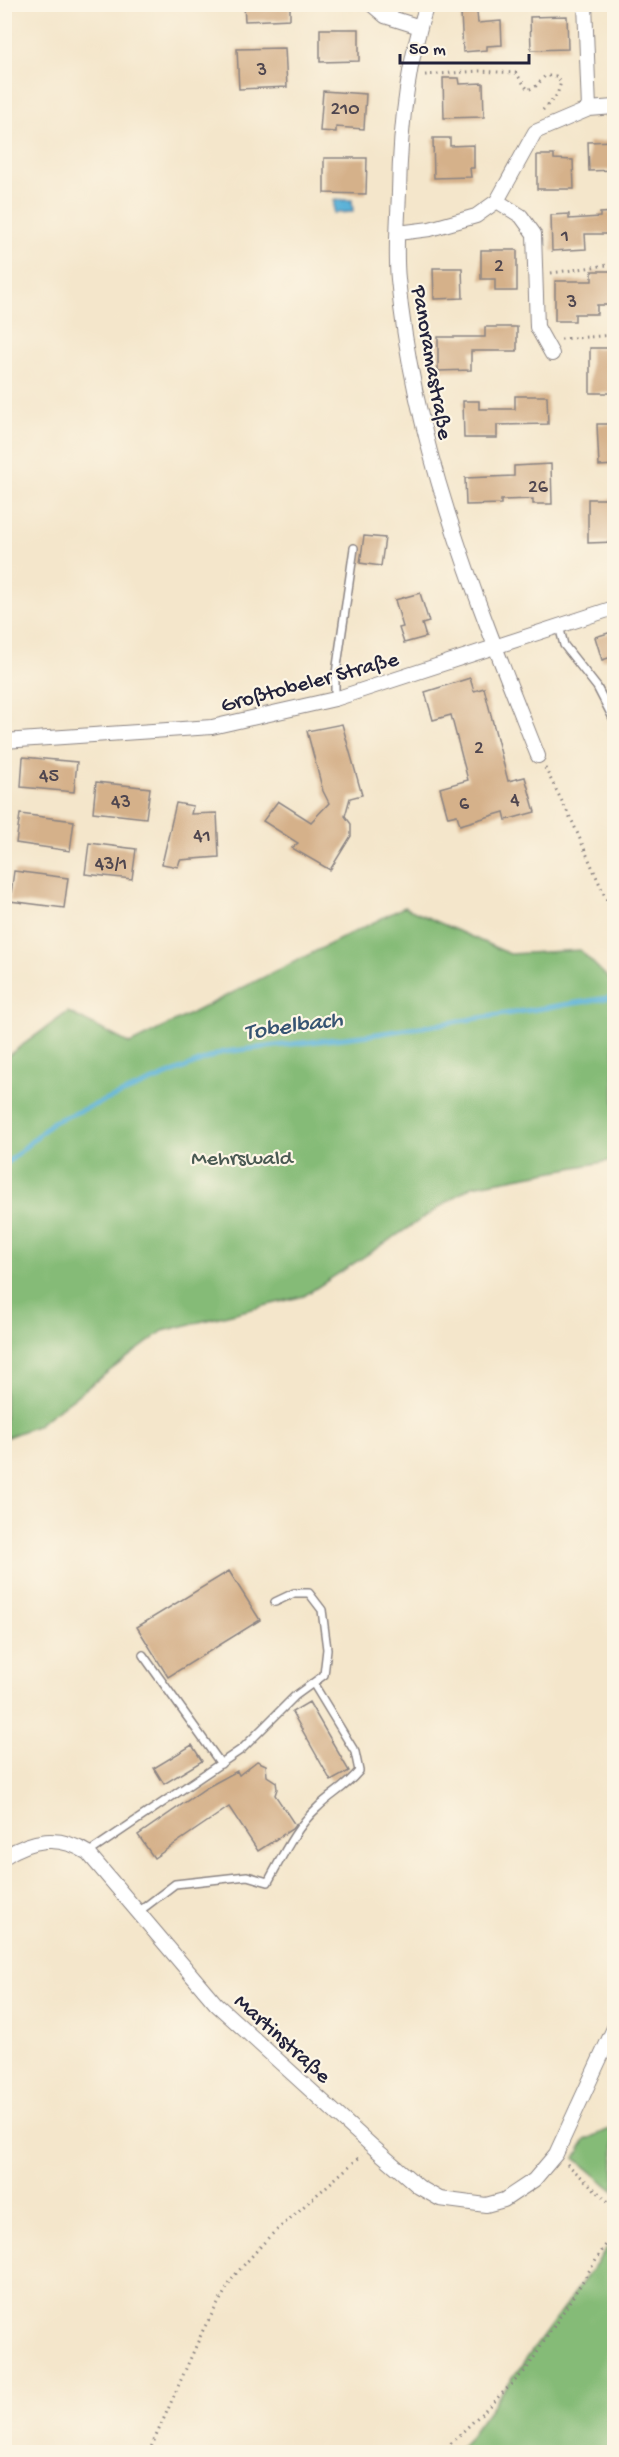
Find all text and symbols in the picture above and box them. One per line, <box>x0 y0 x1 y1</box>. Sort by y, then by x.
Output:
scale bar <box>400 27 529 65</box>
text: 50 m <box>409 40 446 61</box>
house number: 3 <box>256 60 267 83</box>
house number: 210 <box>330 99 360 122</box>
house number: 1 <box>560 226 569 249</box>
house number: 2 <box>494 256 504 279</box>
street label: Panoramastraße <box>404 283 457 442</box>
house number: 3 <box>566 292 577 315</box>
house number: 26 <box>528 477 549 500</box>
street label: Großtobeler Straße <box>218 647 402 720</box>
house number: 2 <box>474 738 484 761</box>
house number: 45 <box>39 766 59 789</box>
house number: 4 <box>510 790 520 813</box>
house number: 43 <box>111 792 131 815</box>
house number: 6 <box>459 794 470 817</box>
house number: 41 <box>193 826 211 849</box>
house number: 43/1 <box>95 854 127 877</box>
water label: Tobelbach <box>242 1006 346 1049</box>
park label: Mehrswald <box>191 1147 295 1173</box>
street label: Martinstraße <box>228 1990 336 2091</box>

